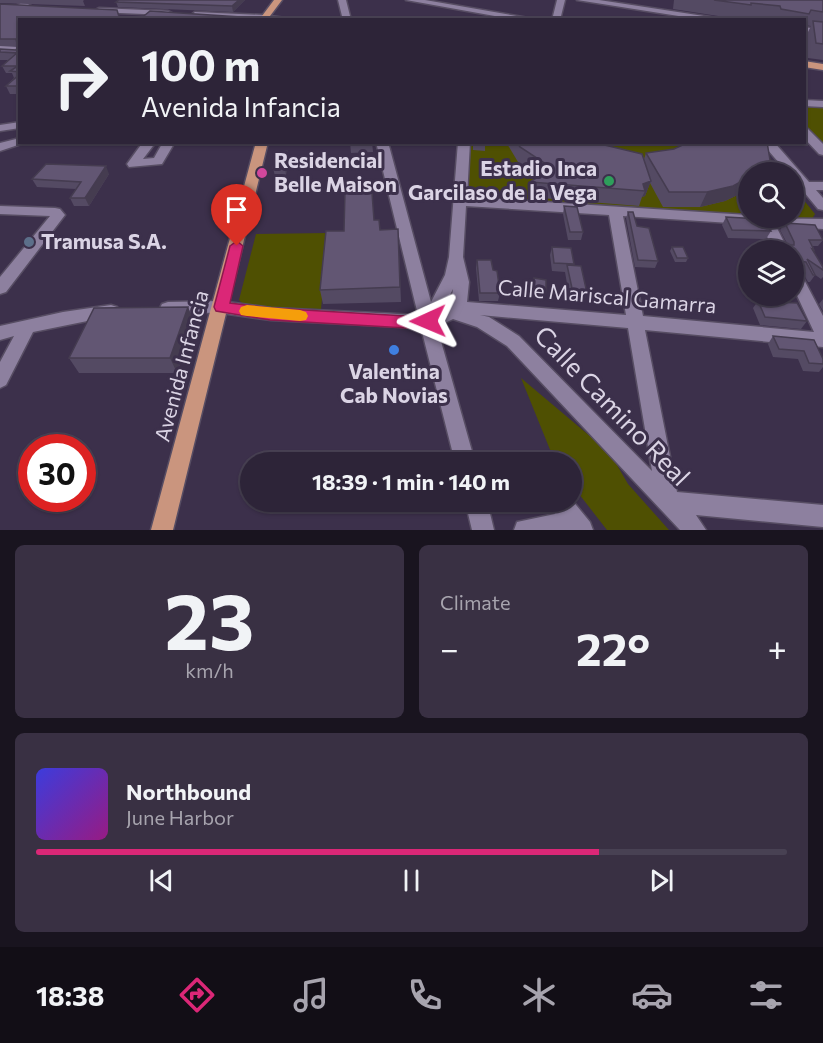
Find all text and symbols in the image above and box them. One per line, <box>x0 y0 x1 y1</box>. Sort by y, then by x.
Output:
text: 100 m <box>141 38 261 90</box>
icon: right <box>42 42 120 120</box>
text: Avenida Infancia <box>141 90 341 123</box>
place label: Residencial Belle Maison <box>274 147 397 196</box>
place label: Estadio Inca Garcilaso de la Vega <box>408 155 597 204</box>
map controls <box>738 162 804 306</box>
button: search <box>738 162 804 228</box>
marker: Residencial Belle Maison <box>255 166 269 180</box>
marker: Estadio Inca Garcilaso de la Vega <box>602 174 616 188</box>
pin <box>211 184 262 246</box>
icon: arrive <box>220 193 253 226</box>
place label: Tramusa S.A. <box>41 228 167 253</box>
marker: Tramusa S.A. <box>22 235 36 249</box>
button: layers <box>738 240 804 306</box>
street label: Calle Mariscal Gamarra <box>497 273 717 318</box>
street label: Avenida Infancia <box>148 287 213 444</box>
position arrow <box>396 289 460 353</box>
street label: Calle Camino Real <box>529 319 697 491</box>
marker: Valentina Cab Novias <box>387 343 401 357</box>
place label: Valentina Cab Novias <box>340 358 448 407</box>
speed limit sign: 30 <box>18 434 96 512</box>
text: 18:39 · 1 min · 140 m <box>312 468 510 495</box>
text: 23 <box>165 571 254 666</box>
text: Climate <box>440 590 510 614</box>
text: 22° <box>576 620 650 675</box>
text: − <box>440 627 459 668</box>
text: + <box>768 627 787 668</box>
text: km/h <box>185 658 234 682</box>
text: Northbound <box>126 778 251 805</box>
text: June Harbor <box>126 805 234 829</box>
icon: previous <box>145 864 178 897</box>
icon: pause <box>395 864 428 897</box>
icon: next <box>645 864 678 897</box>
icon: directions <box>176 974 218 1016</box>
icon: music <box>290 974 332 1016</box>
icon: phone <box>404 974 446 1016</box>
icon: climate <box>518 974 560 1016</box>
icon: car <box>631 974 673 1016</box>
icon: filters <box>745 974 787 1016</box>
text: 18:38 <box>36 979 104 1012</box>

